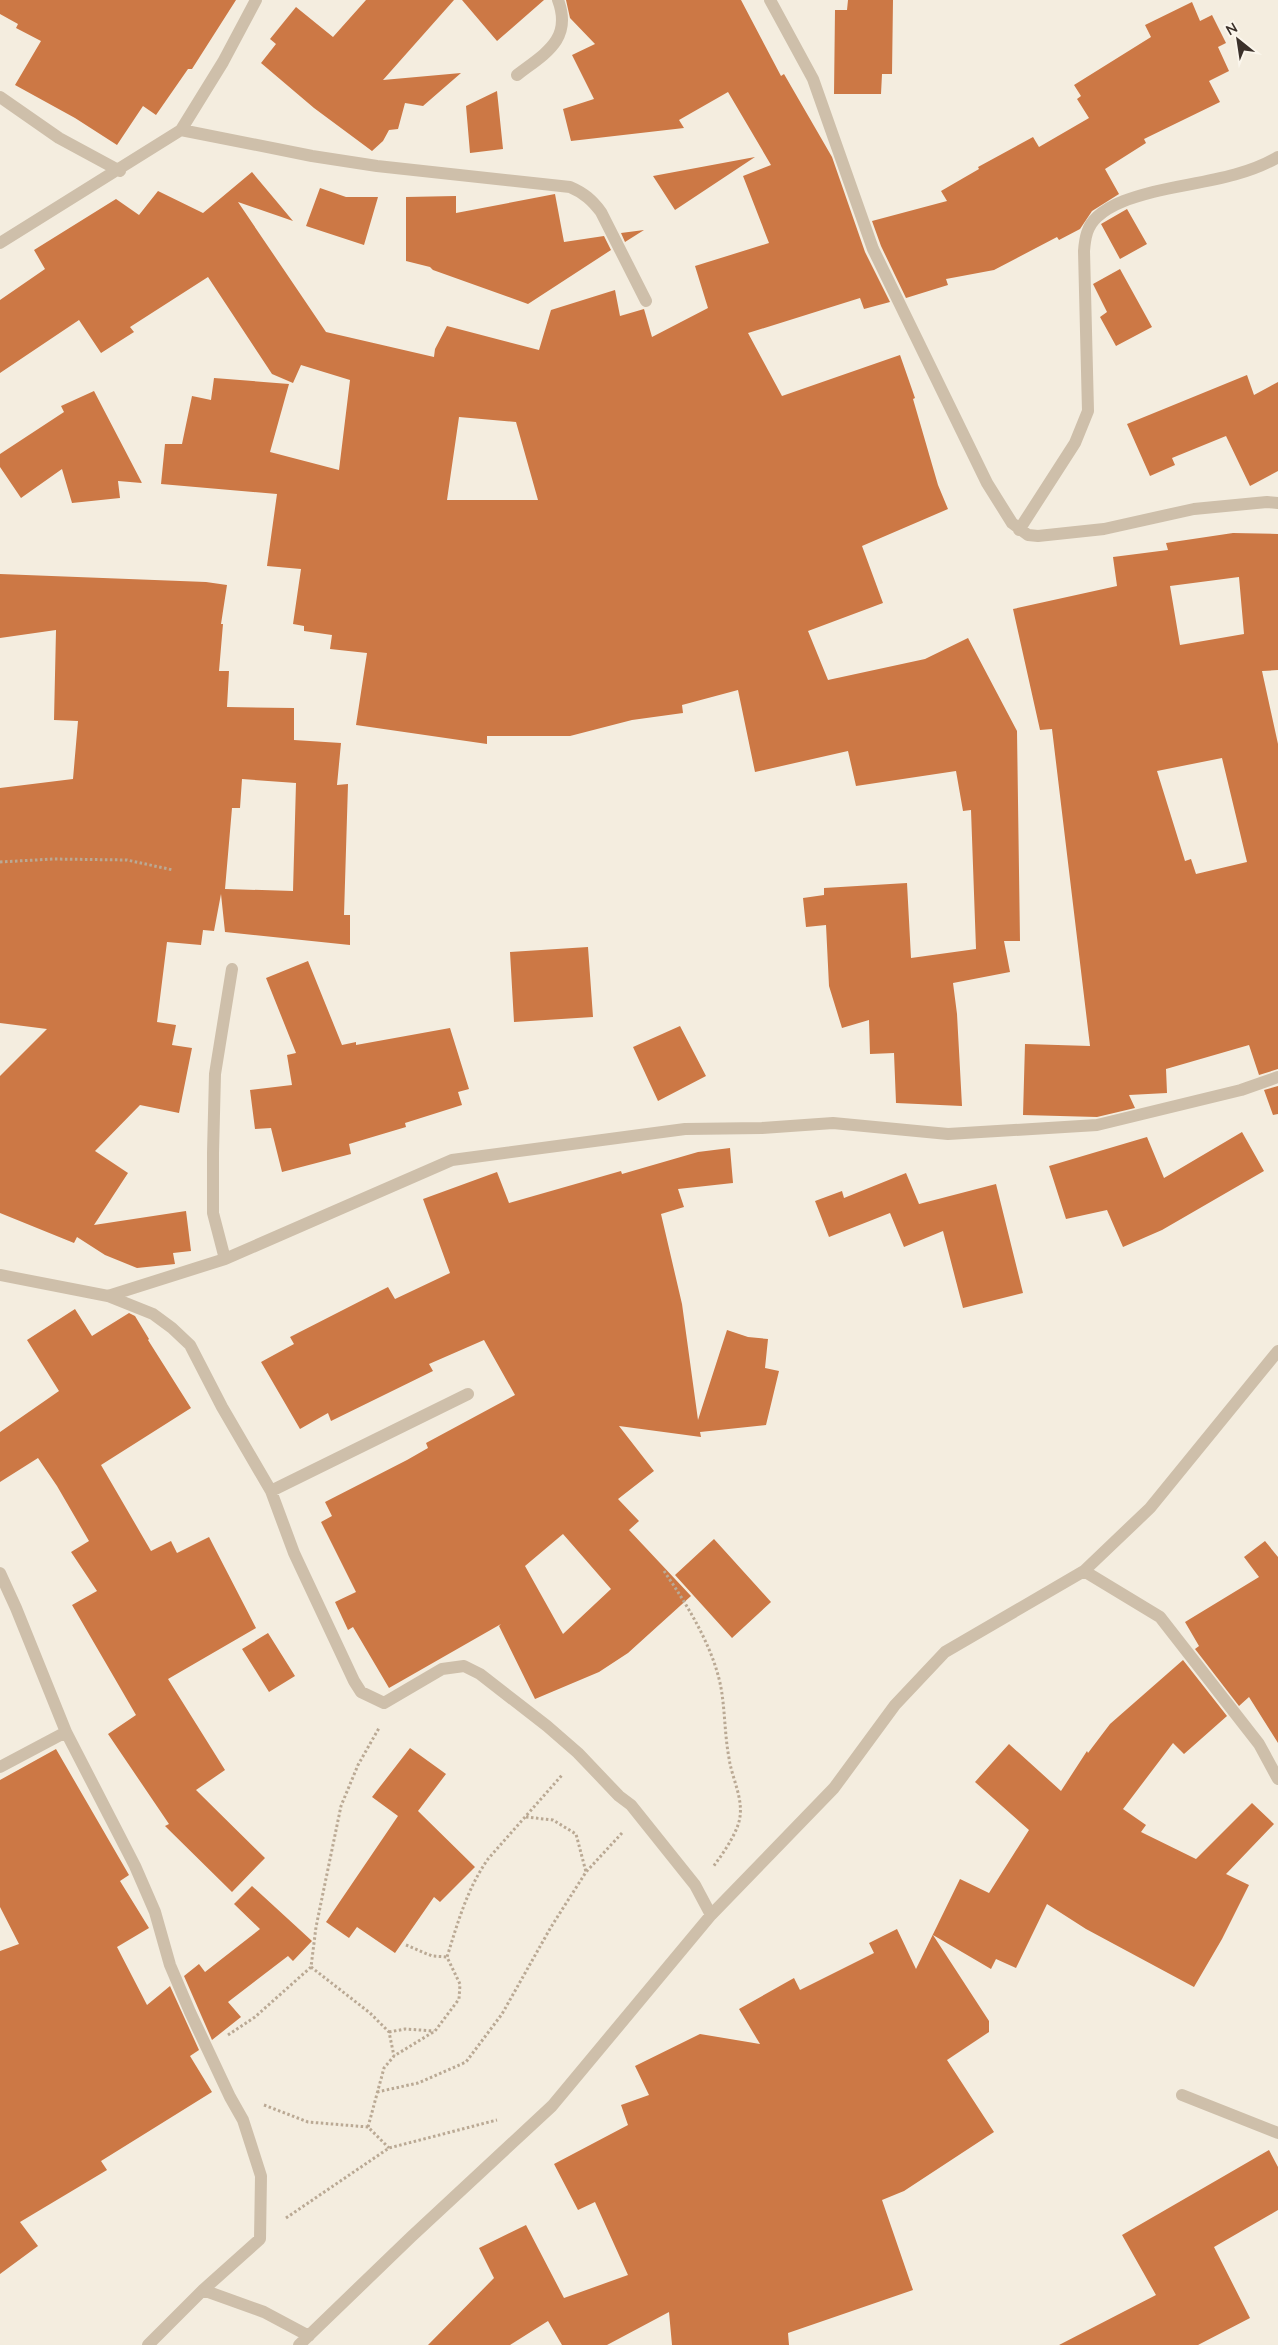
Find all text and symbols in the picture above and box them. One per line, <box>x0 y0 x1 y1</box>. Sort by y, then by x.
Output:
north arrow <box>1213 15 1263 65</box>
text: N <box>1222 18 1241 40</box>

